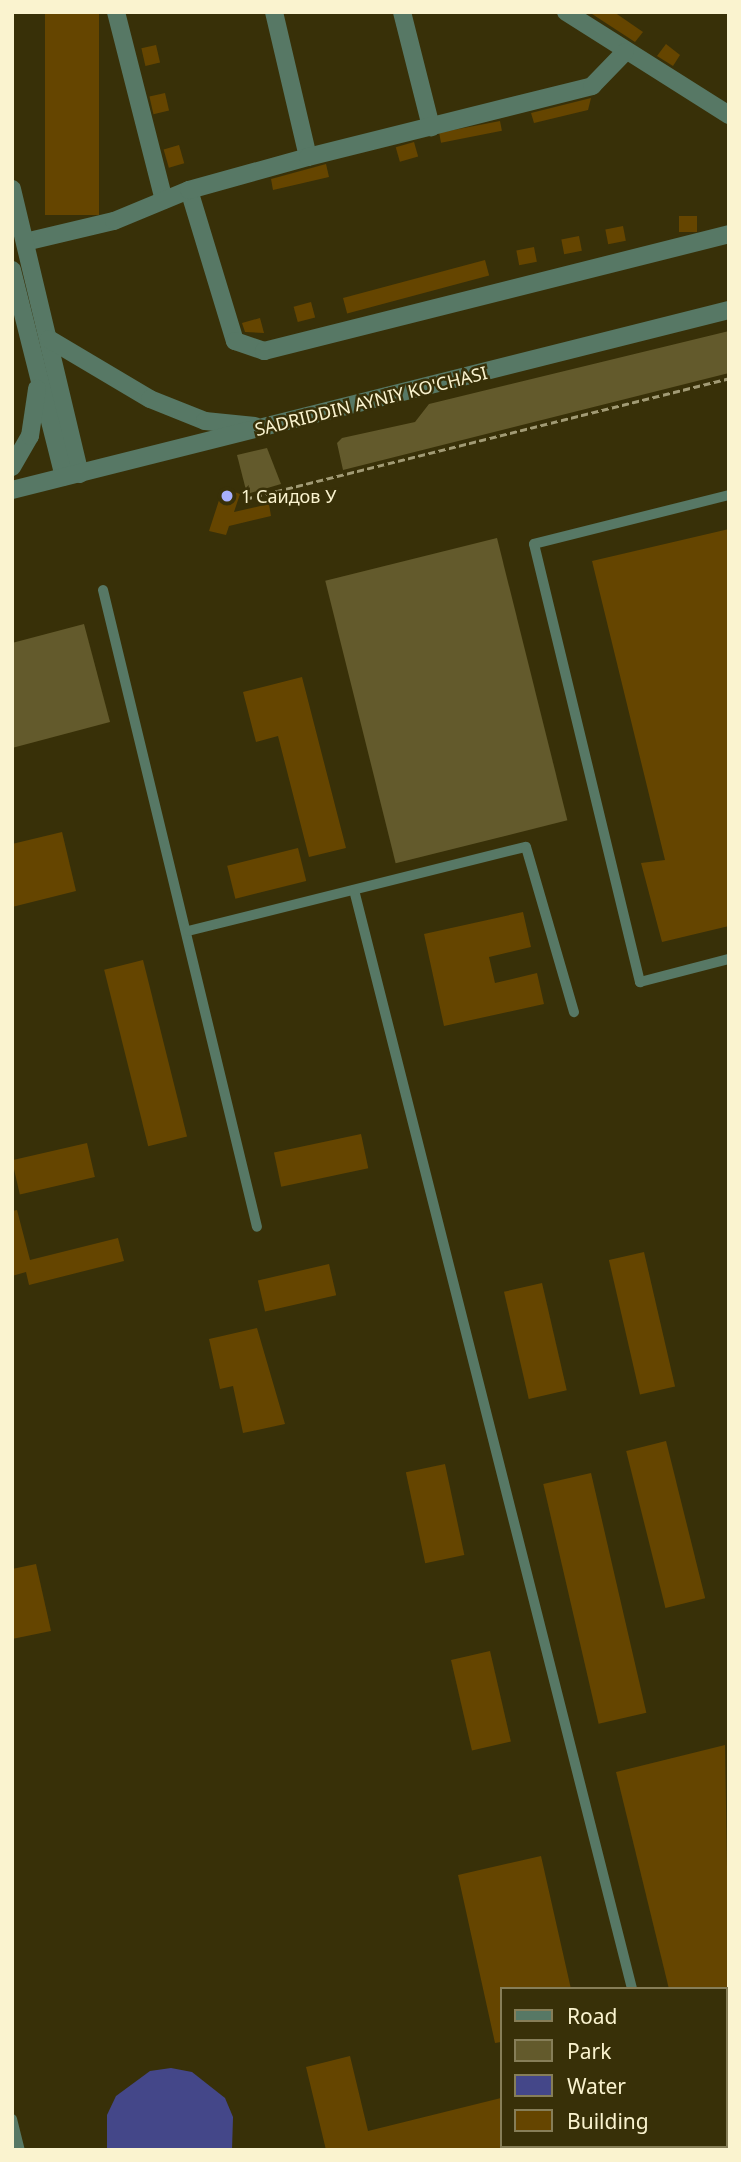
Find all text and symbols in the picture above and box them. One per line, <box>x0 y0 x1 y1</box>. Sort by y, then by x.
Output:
street label: SADRIDDIN AYNIY KO'CHASI <box>252 362 490 440</box>
place label: 1 Саидов У <box>241 485 336 507</box>
marker: 1 Саидов У <box>219 488 235 504</box>
legend <box>500 1987 727 2148</box>
text: Road <box>567 2002 617 2030</box>
text: Park <box>567 2037 611 2065</box>
text: Water <box>567 2072 626 2100</box>
text: Building <box>567 2107 649 2135</box>

